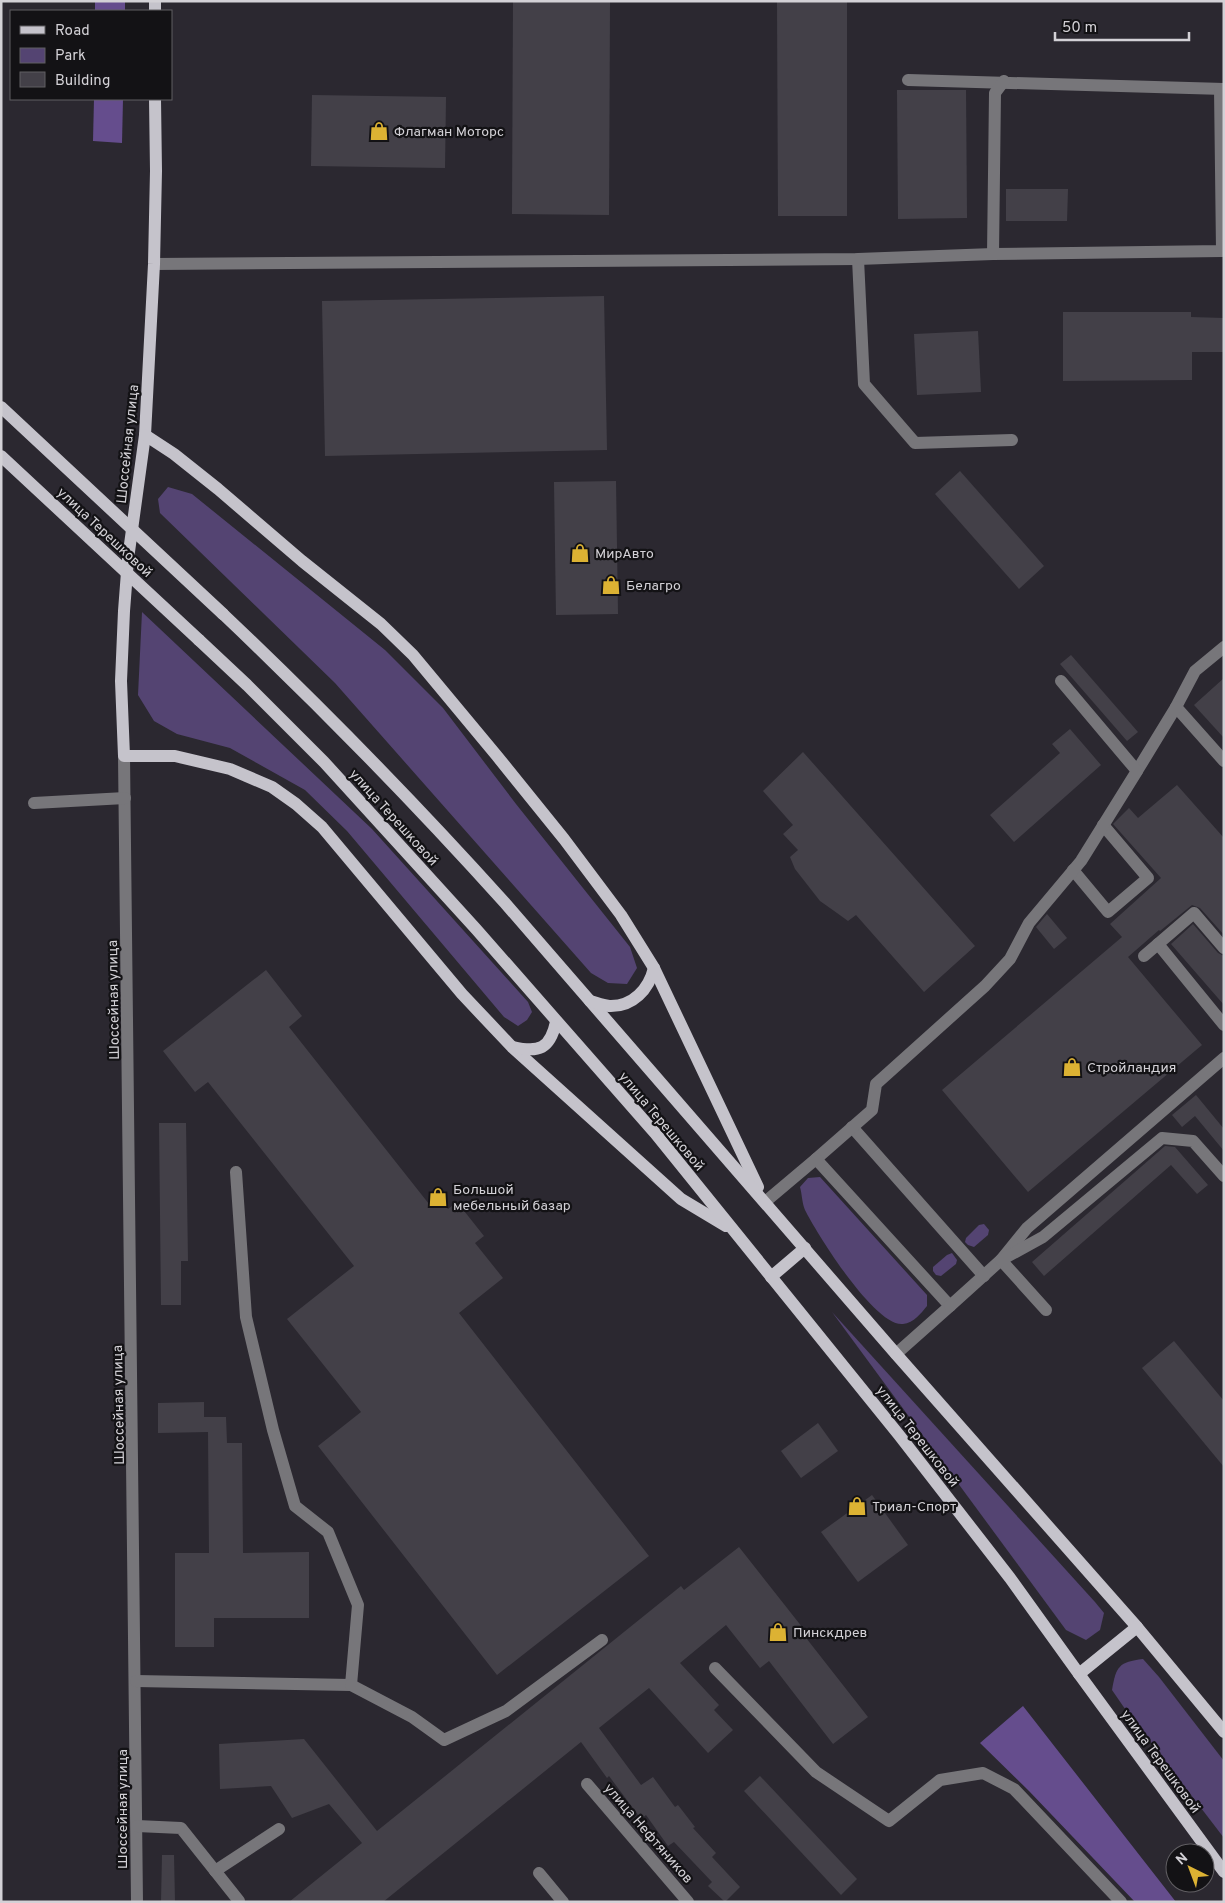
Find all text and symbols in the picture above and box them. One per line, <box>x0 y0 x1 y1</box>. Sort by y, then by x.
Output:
legend <box>10 10 172 100</box>
scale bar <box>1055 10 1189 42</box>
text: 50 m <box>1062 19 1097 38</box>
text: Road <box>55 22 90 41</box>
text: Park <box>55 47 86 66</box>
text: Building <box>55 72 110 91</box>
shop icon: Флагман Моторс <box>368 120 390 142</box>
place label: Флагман Моторс <box>394 124 504 141</box>
street label: Шоссейная улица <box>114 384 143 505</box>
street label: улица Терешковой <box>53 484 155 582</box>
shop icon: МирАвто <box>569 542 591 564</box>
place label: МирАвто <box>595 546 654 563</box>
shop icon: Белагро <box>600 574 622 596</box>
place label: Белагро <box>626 578 681 595</box>
street label: улица Терешковой <box>345 766 441 870</box>
street label: Шоссейная улица <box>105 940 124 1060</box>
shop icon: Стройландия <box>1061 1056 1083 1078</box>
place label: Стройландия <box>1087 1060 1176 1077</box>
street label: улица Терешковой <box>614 1069 707 1175</box>
place label: Большой мебельный базар <box>453 1182 571 1215</box>
shop icon: Большой мебельный базар <box>427 1186 449 1208</box>
street label: Шоссейная улица <box>110 1345 129 1465</box>
street label: улица Терешковой <box>872 1383 962 1491</box>
shop icon: Триал-Спорт <box>846 1495 868 1517</box>
place label: Триал-Спорт <box>872 1499 956 1516</box>
shop icon: Пинскдрев <box>767 1621 789 1643</box>
place label: Пинскдрев <box>793 1625 867 1642</box>
street label: улица Терешковой <box>1116 1707 1203 1817</box>
street label: Шоссейная улица <box>115 1749 132 1869</box>
street label: улица Нефтяников <box>600 1780 696 1888</box>
north arrow <box>1165 1843 1215 1893</box>
text: N <box>1173 1850 1192 1869</box>

